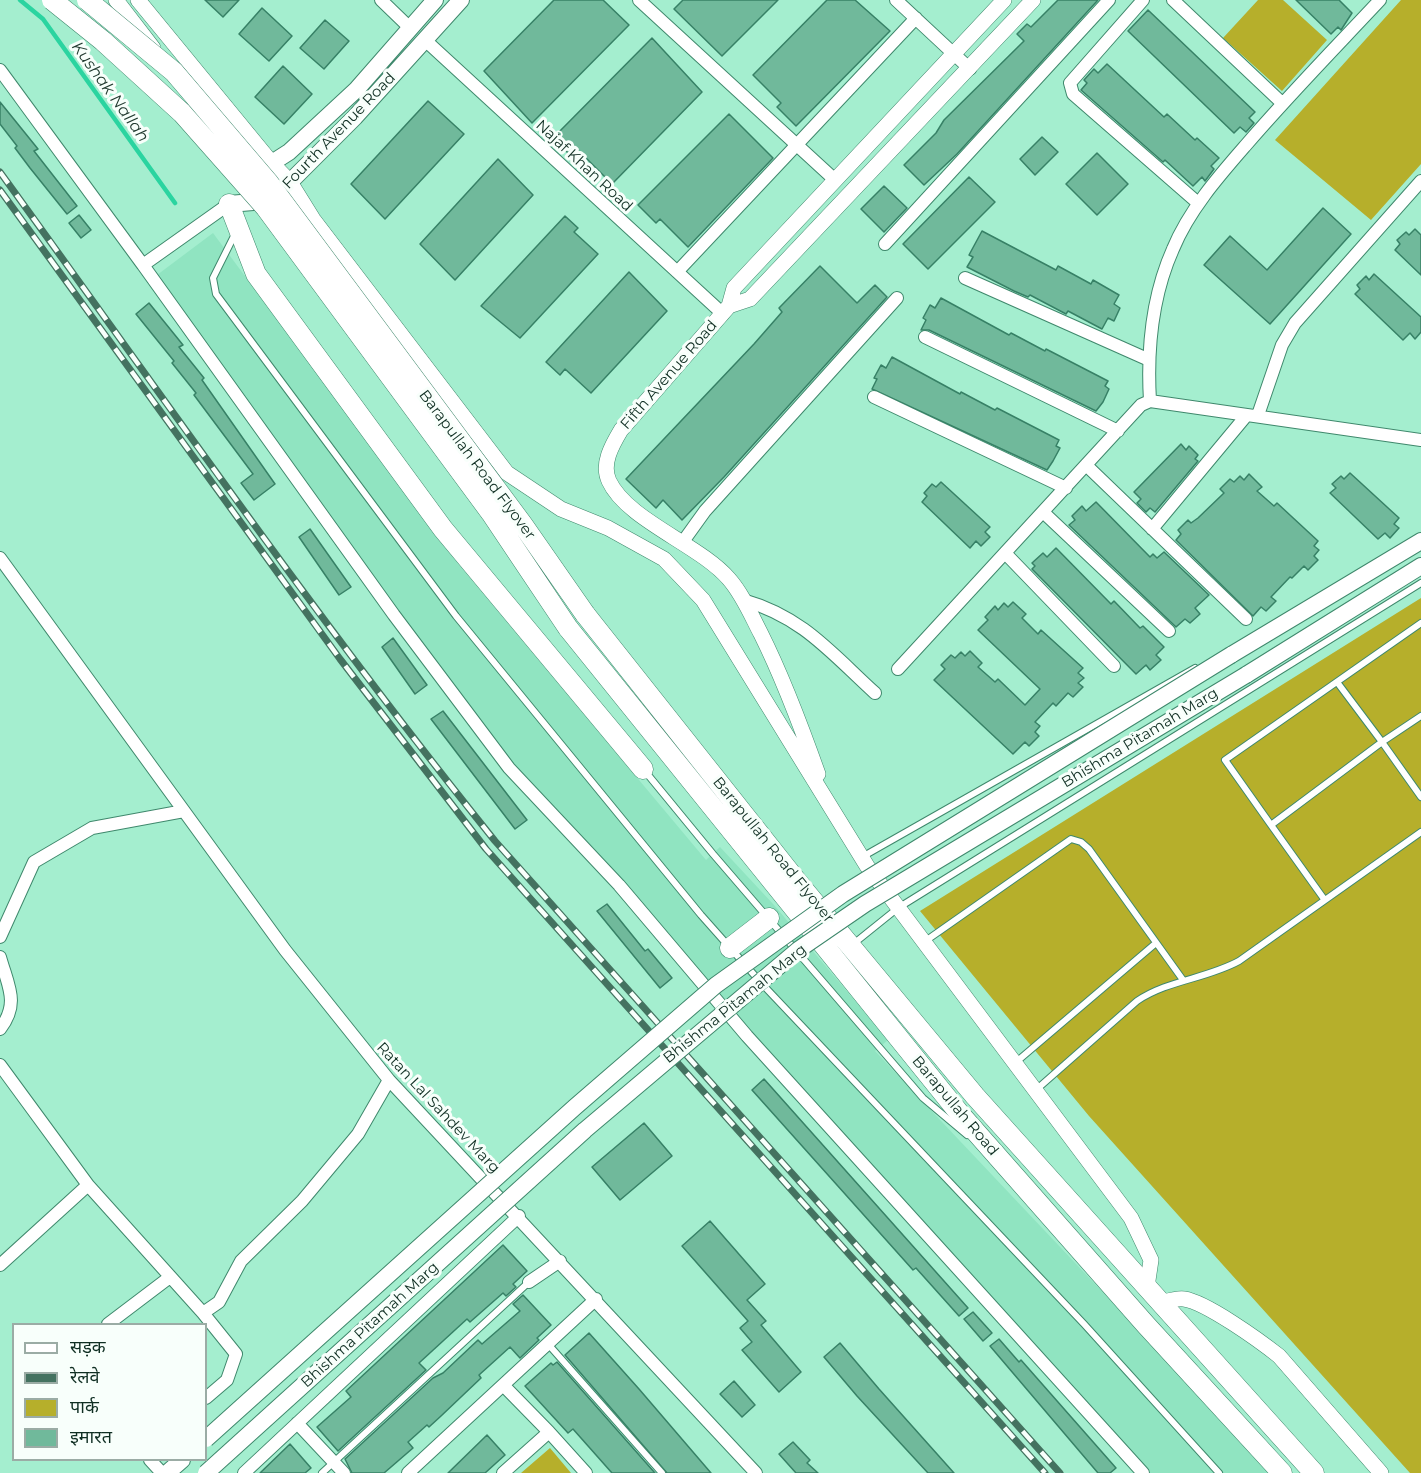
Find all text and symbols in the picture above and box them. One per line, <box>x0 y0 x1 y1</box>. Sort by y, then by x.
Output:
water label: Kushak Nallah <box>67 38 153 146</box>
street label: Fourth Avenue Road <box>279 69 399 193</box>
street label: Najaf Khan Road <box>532 116 636 216</box>
street label: Fifth Avenue Road <box>617 317 721 433</box>
street label: Barapullah Road Flyover <box>415 387 539 543</box>
street label: Bhishma Pitamah Marg <box>1059 684 1221 792</box>
street label: Barapullah Road Flyover <box>709 773 837 927</box>
street label: Bhishma Pitamah Marg <box>660 941 810 1067</box>
street label: Ratan Lal Sahdev Marg <box>373 1039 503 1177</box>
street label: Barapullah Road <box>908 1052 1002 1160</box>
street label: Bhishma Pitamah Marg <box>297 1258 443 1392</box>
legend <box>12 1323 207 1461</box>
text: सड़क <box>70 1336 106 1358</box>
text: रेलवे <box>70 1366 100 1388</box>
text: पार्क <box>70 1396 99 1418</box>
text: इमारत <box>70 1426 112 1448</box>

